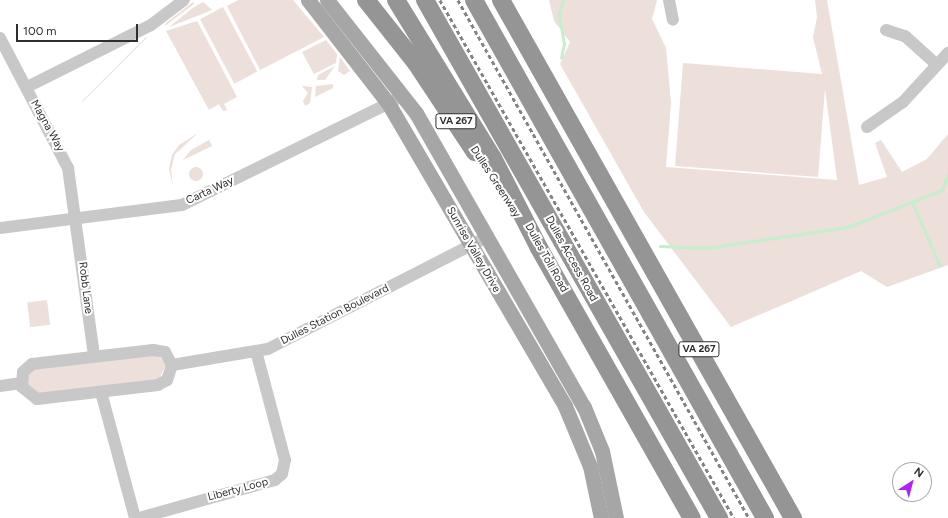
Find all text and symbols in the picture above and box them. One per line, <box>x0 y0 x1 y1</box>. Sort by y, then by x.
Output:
scale bar <box>18 16 140 42</box>
text: 100 m <box>23 24 57 38</box>
street label: Magna Way <box>27 98 67 154</box>
road number: VA 267 <box>435 113 477 129</box>
street label: Dulles Greenway <box>467 144 523 220</box>
street label: Carta Way <box>184 174 236 208</box>
street label: Sunrise Valley Drive <box>443 205 503 295</box>
street label: Dulles Access Road <box>542 214 600 304</box>
street label: Dulles Toll Road <box>522 221 570 295</box>
street label: Robb Lane <box>75 261 95 315</box>
street label: Dulles Station Boulevard <box>279 282 391 348</box>
road number: VA 267 <box>678 341 720 357</box>
north arrow <box>892 462 932 502</box>
text: N <box>911 465 926 480</box>
street label: Liberty Loop <box>206 476 270 504</box>

